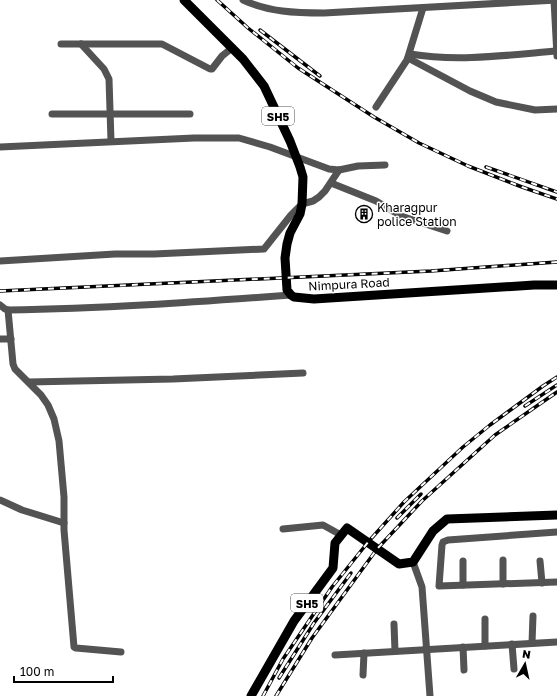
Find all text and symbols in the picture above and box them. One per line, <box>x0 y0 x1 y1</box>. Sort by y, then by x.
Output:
road number: SH5 <box>262 107 294 125</box>
place label: Kharagpur police Station <box>377 200 457 229</box>
building icon: Kharagpur police Station <box>354 204 374 224</box>
street label: Nimpura Road <box>308 274 390 294</box>
road number: SH5 <box>291 594 323 612</box>
north arrow <box>505 644 545 684</box>
text: N <box>521 647 532 661</box>
scale bar <box>14 658 113 684</box>
text: 100 m <box>20 664 54 679</box>

